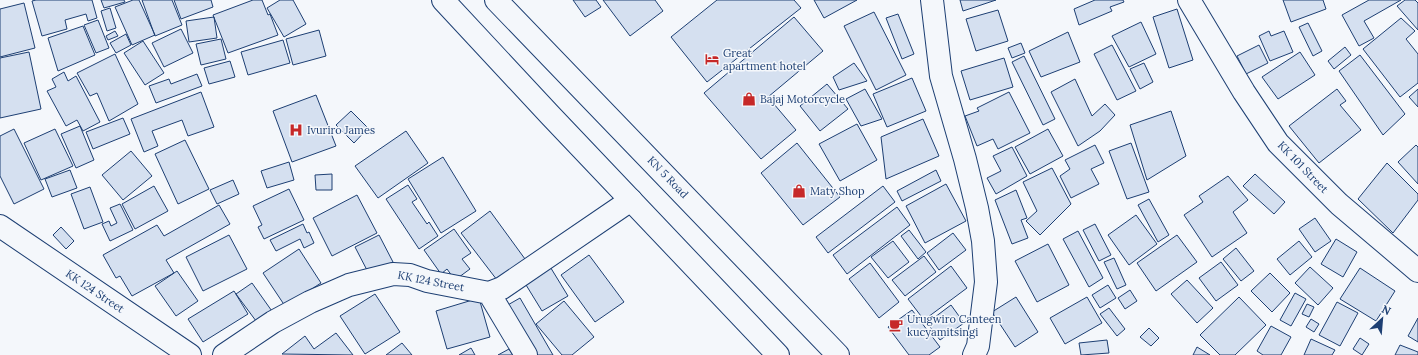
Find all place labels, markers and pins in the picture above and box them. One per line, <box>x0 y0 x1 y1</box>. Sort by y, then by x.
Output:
place label: Great apartment hotel <box>723 46 806 73</box>
hotel icon: Great apartment hotel <box>704 51 720 67</box>
shop icon: Bajaj Motorcycle <box>741 91 757 107</box>
place label: Bajaj Motorcycle <box>760 92 845 106</box>
hospital icon: Ivuriro James <box>288 122 304 138</box>
place label: Ivuriro James <box>307 123 375 137</box>
shop icon: Maty Shop <box>791 183 807 199</box>
place label: Maty Shop <box>810 184 865 198</box>
place label: Urugwiro Canteen kucyamitsingi <box>907 312 1002 339</box>
cafe icon: Urugwiro Canteen kucyamitsingi <box>888 317 904 333</box>

